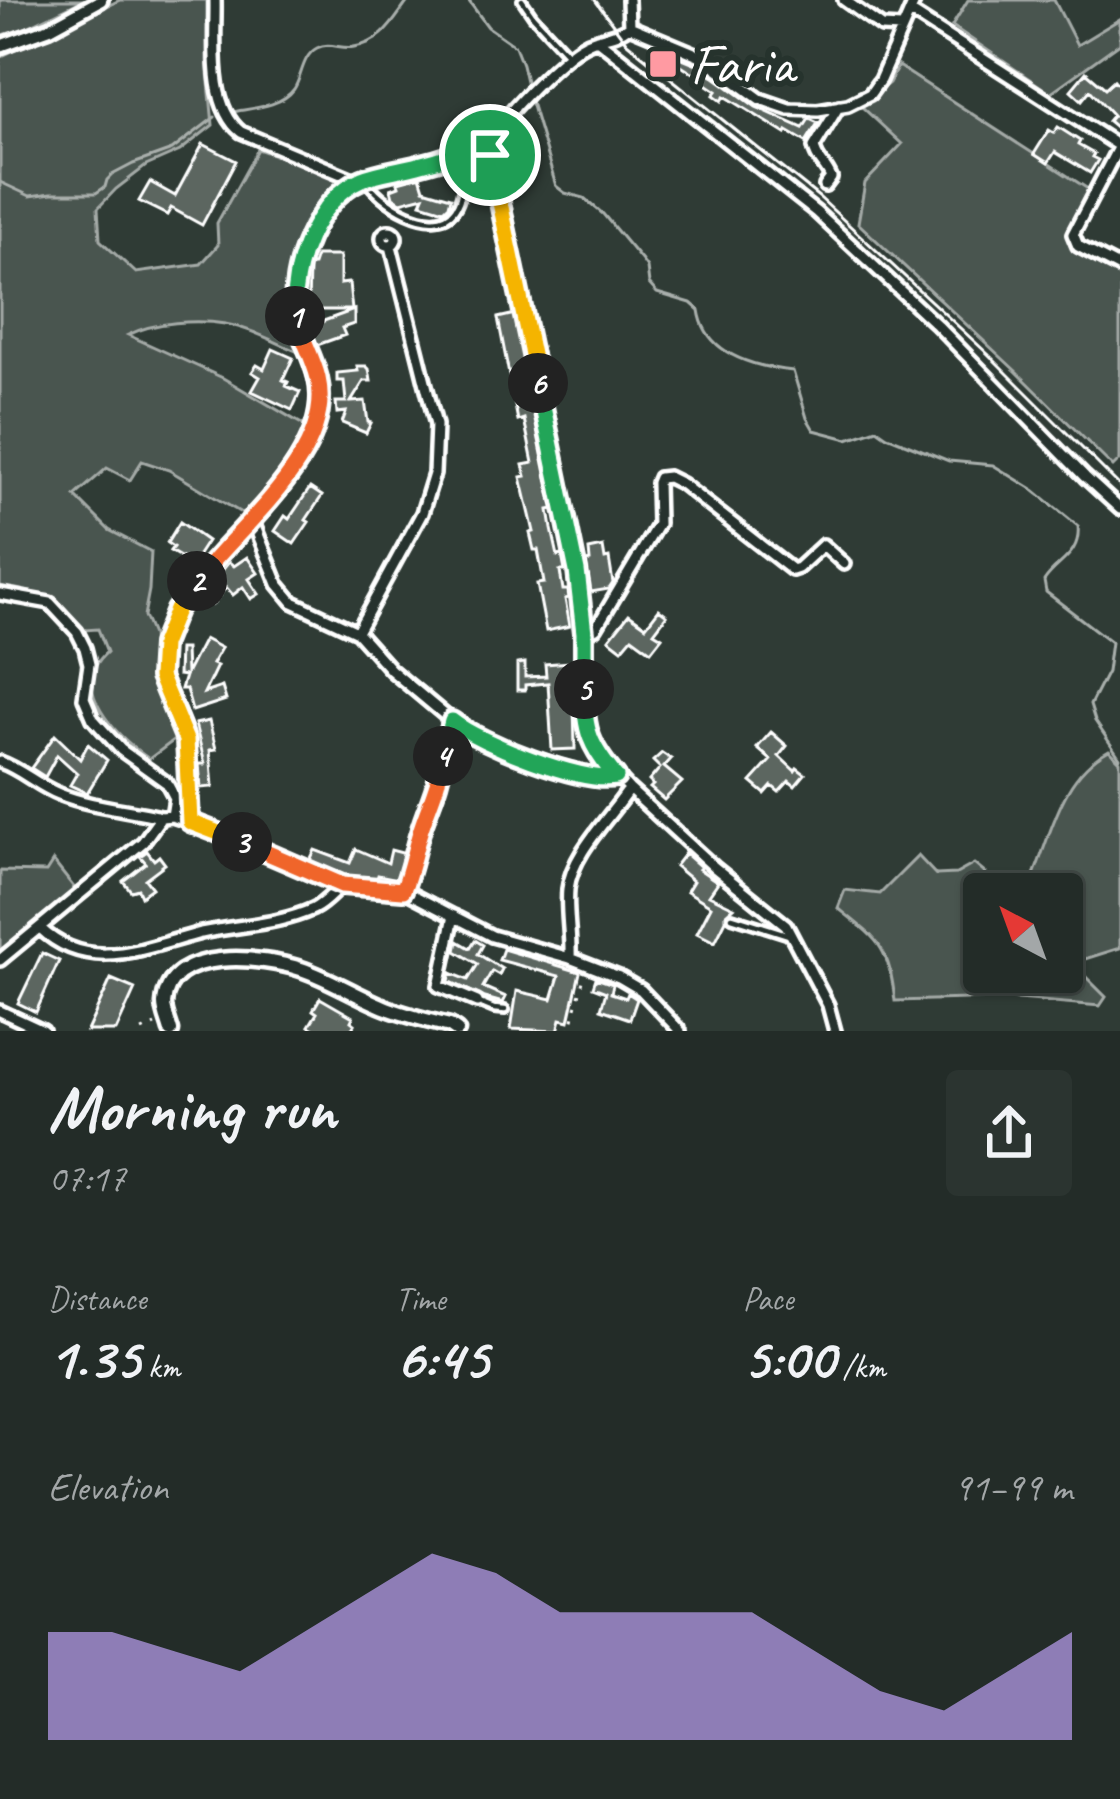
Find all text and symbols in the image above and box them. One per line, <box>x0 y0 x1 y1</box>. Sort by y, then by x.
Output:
place label: Faria <box>690 28 798 100</box>
marker: Faria <box>647 48 679 80</box>
pin <box>439 104 541 206</box>
icon: arrive <box>457 122 523 188</box>
pin: 1 <box>265 286 325 346</box>
text: 1 <box>288 295 302 337</box>
pin: 6 <box>508 353 568 413</box>
text: 6 <box>530 362 546 404</box>
pin: 2 <box>167 551 227 611</box>
text: 2 <box>190 560 204 602</box>
pin: 5 <box>554 659 614 719</box>
text: 5 <box>577 668 591 710</box>
pin: 4 <box>413 726 473 786</box>
text: 4 <box>436 735 450 777</box>
pin: 3 <box>212 812 272 872</box>
text: 3 <box>235 821 249 863</box>
north arrow <box>963 873 1083 993</box>
map controls <box>963 873 1083 993</box>
text: Morning run <box>48 1067 336 1150</box>
button: share <box>946 1070 1072 1196</box>
text: 07:17 <box>48 1154 126 1203</box>
text: Distance <box>48 1278 146 1320</box>
text: Time <box>395 1278 446 1320</box>
text: Pace <box>743 1278 794 1320</box>
text: 1.35 <box>48 1320 140 1396</box>
text: 6:45 <box>395 1320 489 1396</box>
text: 5:00 <box>743 1320 835 1396</box>
text: km <box>140 1346 180 1388</box>
text: /km <box>835 1346 886 1388</box>
text: Elevation <box>48 1463 168 1512</box>
text: 91–99 m <box>953 1463 1072 1512</box>

